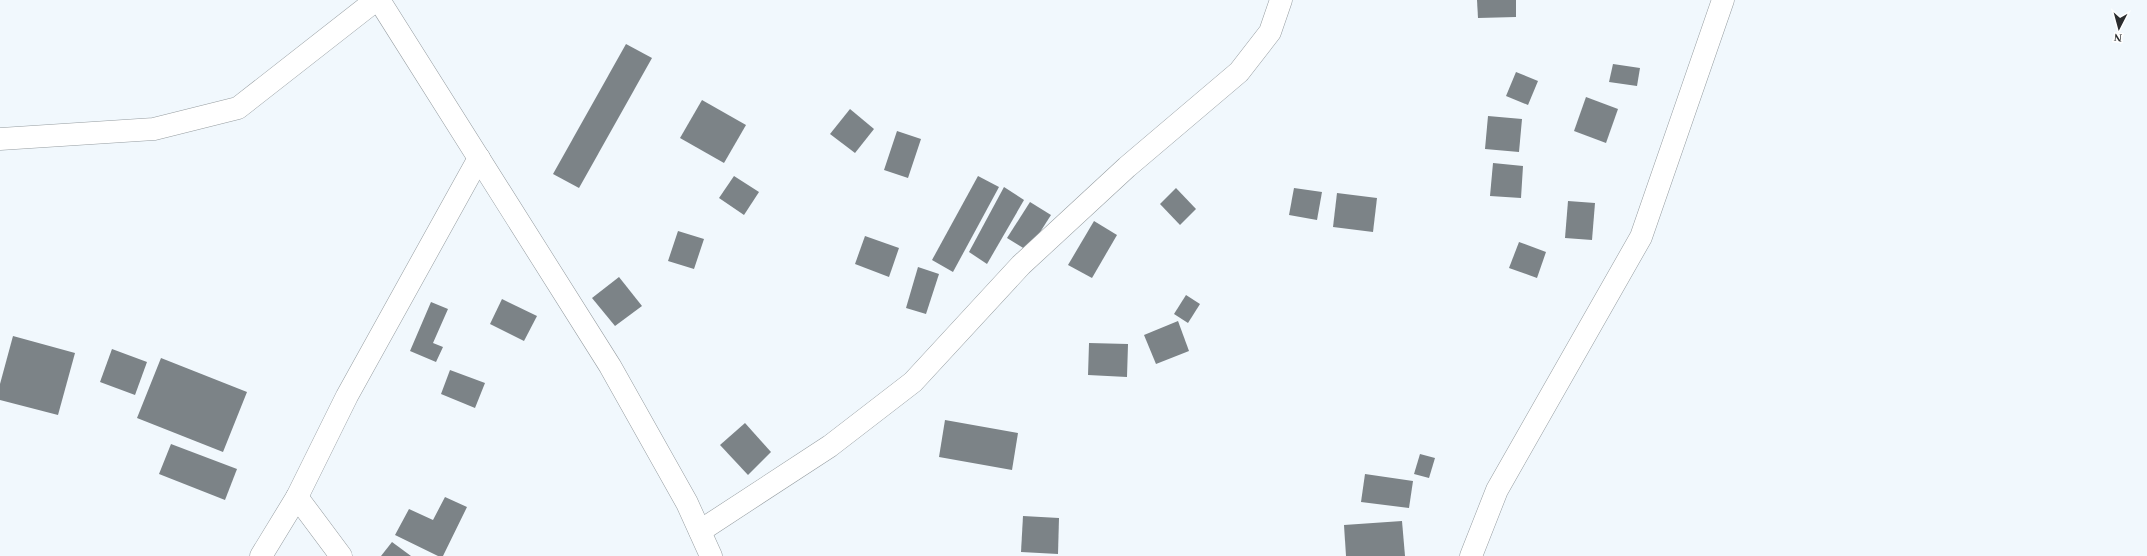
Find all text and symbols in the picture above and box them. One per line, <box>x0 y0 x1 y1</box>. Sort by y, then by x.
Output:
north arrow <box>2099 8 2139 48</box>
text: N <box>2113 32 2123 44</box>

